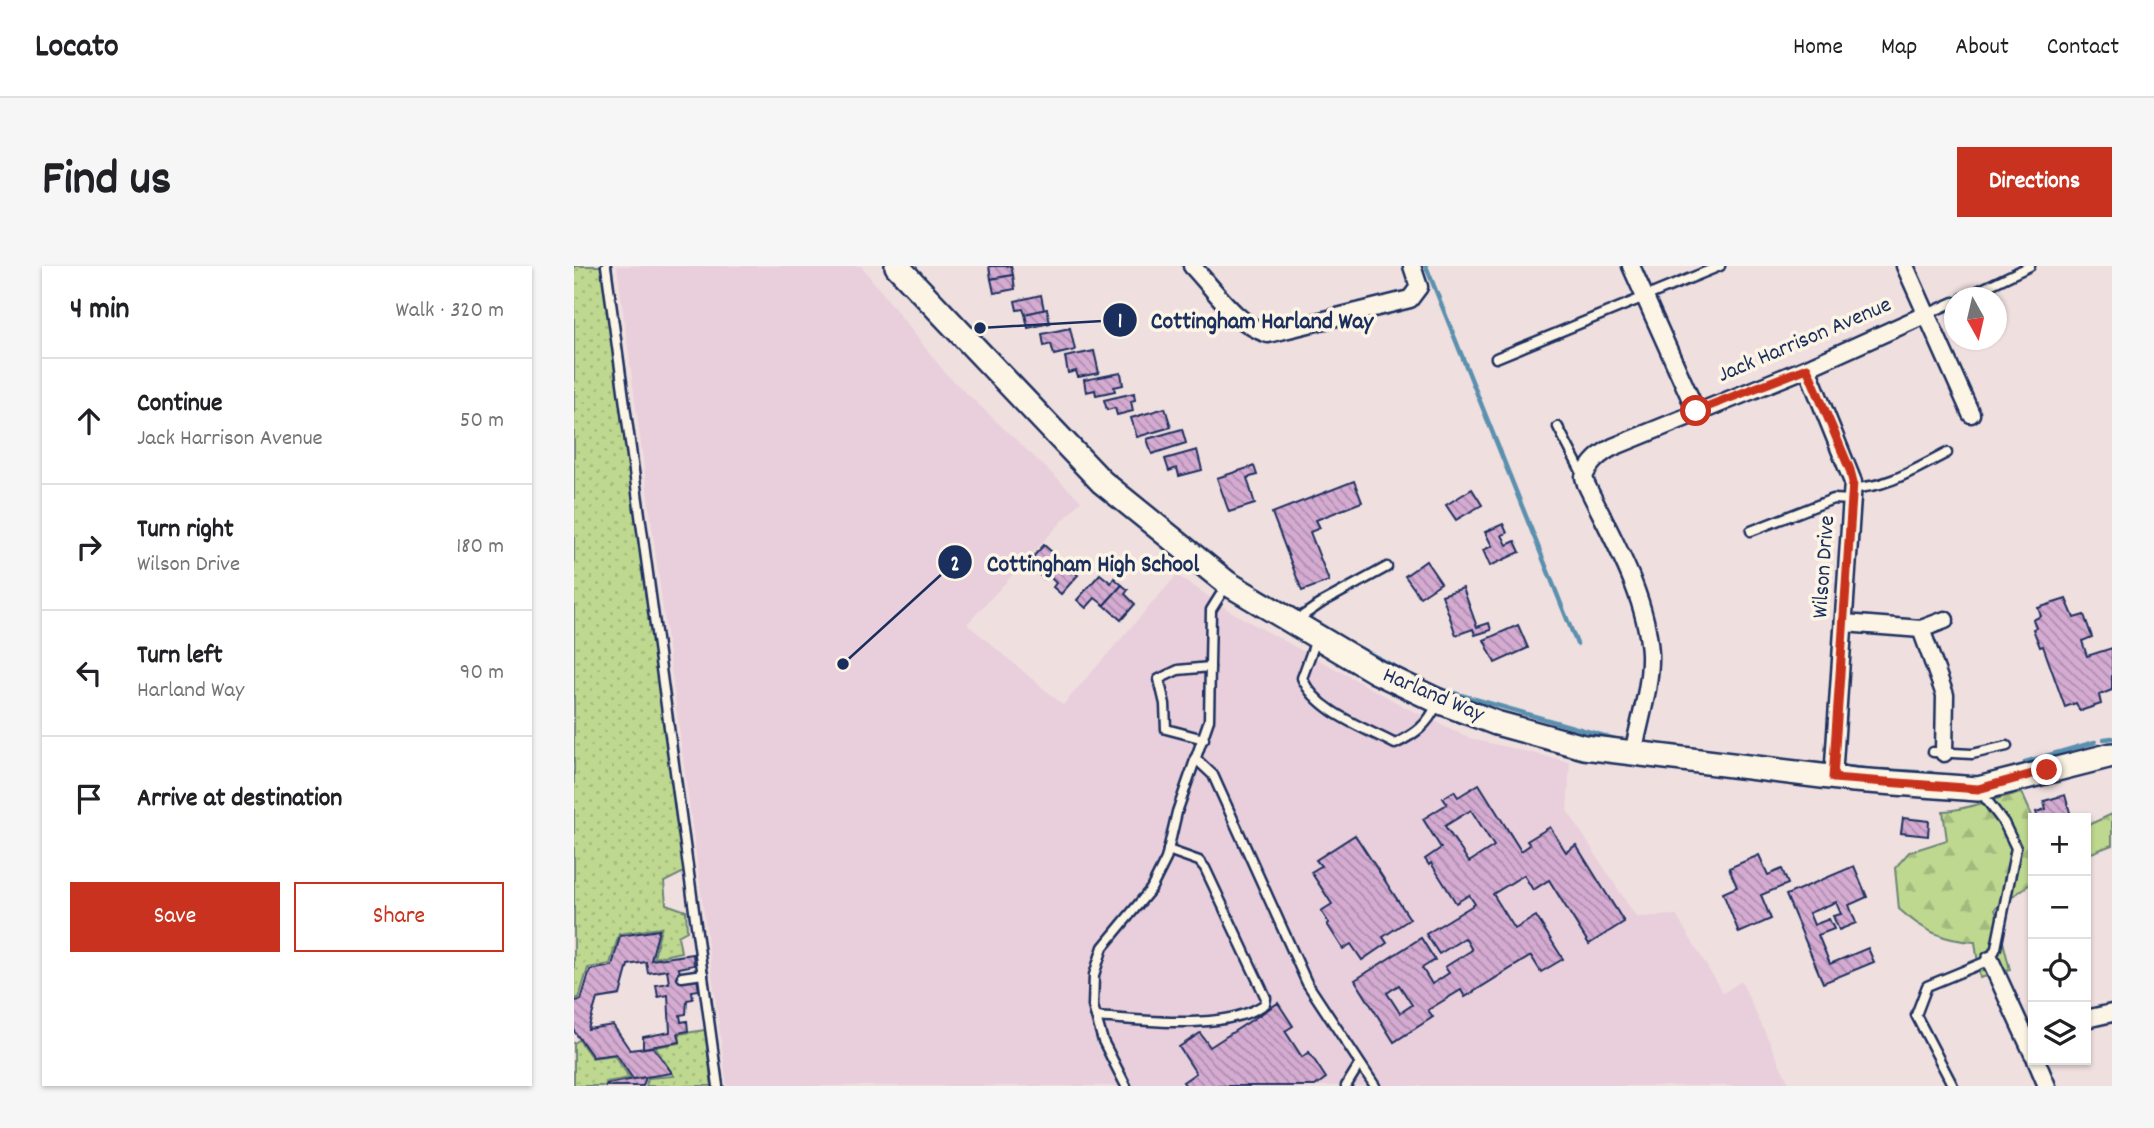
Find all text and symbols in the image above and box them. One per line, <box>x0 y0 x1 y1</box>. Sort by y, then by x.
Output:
text: Locato <box>35 25 119 72</box>
text: Home <box>1793 31 1843 65</box>
text: Map <box>1881 31 1917 65</box>
text: About <box>1955 31 2009 65</box>
text: Contact <box>2047 31 2119 65</box>
text: Find us <box>42 147 171 217</box>
button: Directions <box>1957 147 2112 217</box>
north arrow <box>1944 287 2007 350</box>
text: 4 min <box>70 290 129 333</box>
street label: Jack Harrison Avenue <box>1713 290 1897 392</box>
text: Walk · 320 m <box>395 295 504 328</box>
callout: Cottingham Harland Way <box>1102 297 1388 342</box>
text: Cottingham Harland Way <box>1151 306 1375 340</box>
text: 1 <box>1118 308 1122 338</box>
text: Continue <box>137 386 222 423</box>
route start <box>1680 395 1711 426</box>
icon: ahead <box>70 402 108 440</box>
text: 50 m <box>460 405 504 438</box>
text: Jack Harrison Avenue <box>137 423 323 456</box>
text: Turn right <box>137 512 234 549</box>
street label: Wilson Drive <box>1805 514 1845 620</box>
icon: right <box>70 528 108 566</box>
text: 180 m <box>456 531 504 564</box>
callout: Cottingham High School <box>937 540 1213 585</box>
text: Wilson Drive <box>137 549 240 582</box>
text: Cottingham High School <box>987 549 1200 583</box>
text: 2 <box>950 551 960 581</box>
text: Turn left <box>137 638 223 675</box>
icon: left <box>70 654 108 692</box>
text: 90 m <box>460 657 504 690</box>
street label: Harland Way <box>1377 660 1489 732</box>
text: Harland Way <box>137 675 244 708</box>
route end <box>2031 754 2062 785</box>
icon: arrive <box>70 780 108 818</box>
text: Arrive at destination <box>137 781 342 818</box>
map controls <box>2028 813 2091 1065</box>
button: + <box>2028 813 2091 876</box>
button: − <box>2028 876 2091 939</box>
button: Save <box>70 882 280 952</box>
button: Share <box>294 882 504 952</box>
button: locate <box>2028 939 2091 1002</box>
button: layers <box>2028 1002 2091 1065</box>

